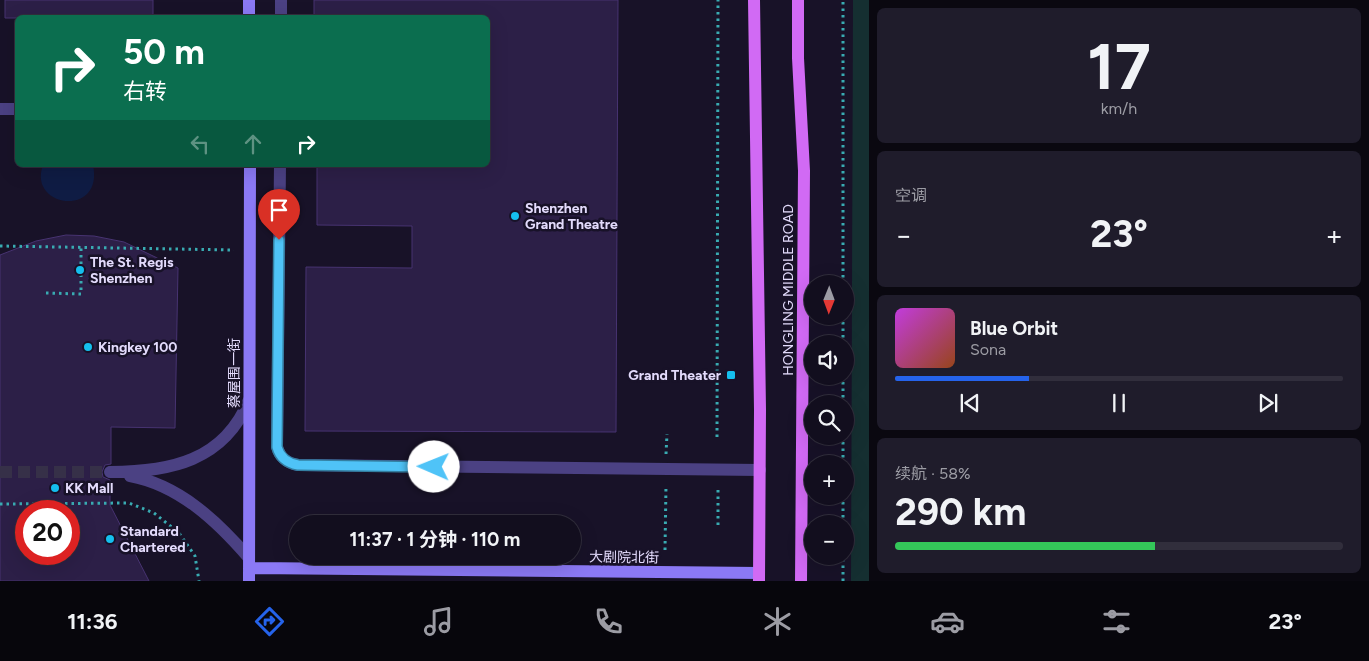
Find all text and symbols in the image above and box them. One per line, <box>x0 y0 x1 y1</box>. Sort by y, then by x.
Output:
text: 17 <box>1087 27 1151 105</box>
text: 50 m <box>123 31 205 73</box>
icon: right <box>40 35 105 100</box>
text: 右转 <box>123 78 167 105</box>
text: km/h <box>1101 99 1137 118</box>
icon: left <box>186 130 214 158</box>
icon: ahead <box>239 130 267 158</box>
icon: right <box>292 130 320 158</box>
text: 空调 <box>895 186 927 205</box>
pin <box>258 189 300 240</box>
icon: arrive <box>265 196 293 224</box>
place label: Shenzhen Grand Theatre <box>525 200 618 233</box>
street label: HONGLING MIDDLE ROAD <box>780 204 797 376</box>
marker: Shenzhen Grand Theatre <box>509 210 521 222</box>
text: 23° <box>1090 211 1148 257</box>
text: − <box>895 218 912 252</box>
text: + <box>1326 218 1343 252</box>
place label: The St. Regis Shenzhen <box>90 254 174 287</box>
marker: The St. Regis Shenzhen <box>74 264 86 276</box>
north arrow <box>804 275 854 325</box>
map controls <box>804 275 854 565</box>
text: Blue Orbit <box>970 317 1058 340</box>
button: sound <box>804 335 854 385</box>
street label: 蔡屋围一街 <box>226 338 243 408</box>
place label: Kingkey 100 <box>98 339 177 356</box>
text: Sona <box>970 340 1006 359</box>
marker: Kingkey 100 <box>82 341 94 353</box>
place label: Grand Theater <box>628 367 722 384</box>
marker: Grand Theater <box>725 369 737 381</box>
icon: previous <box>956 389 984 417</box>
icon: pause <box>1105 389 1133 417</box>
icon: next <box>1254 389 1282 417</box>
button: search <box>804 395 854 445</box>
position arrow <box>407 440 459 492</box>
button: + <box>804 455 854 505</box>
text: 续航 · 58% <box>895 464 971 483</box>
place label: KK Mall <box>65 480 113 497</box>
marker: KK Mall <box>49 482 61 494</box>
text: 290 km <box>895 489 1026 535</box>
speed limit sign: 20 <box>15 500 80 565</box>
button: − <box>804 515 854 565</box>
place label: Standard Chartered <box>120 523 186 556</box>
text: 11:37 · 1 分钟 · 110 m <box>350 528 520 551</box>
marker: Standard Chartered <box>104 533 116 545</box>
street label: 大剧院北街 <box>589 548 659 567</box>
icon: directions <box>252 604 287 639</box>
icon: music <box>421 604 456 639</box>
icon: phone <box>591 604 626 639</box>
icon: climate <box>760 604 795 639</box>
icon: car <box>930 604 965 639</box>
icon: filters <box>1099 604 1134 639</box>
text: 11:36 <box>67 608 117 635</box>
text: 23° <box>1268 608 1302 635</box>

